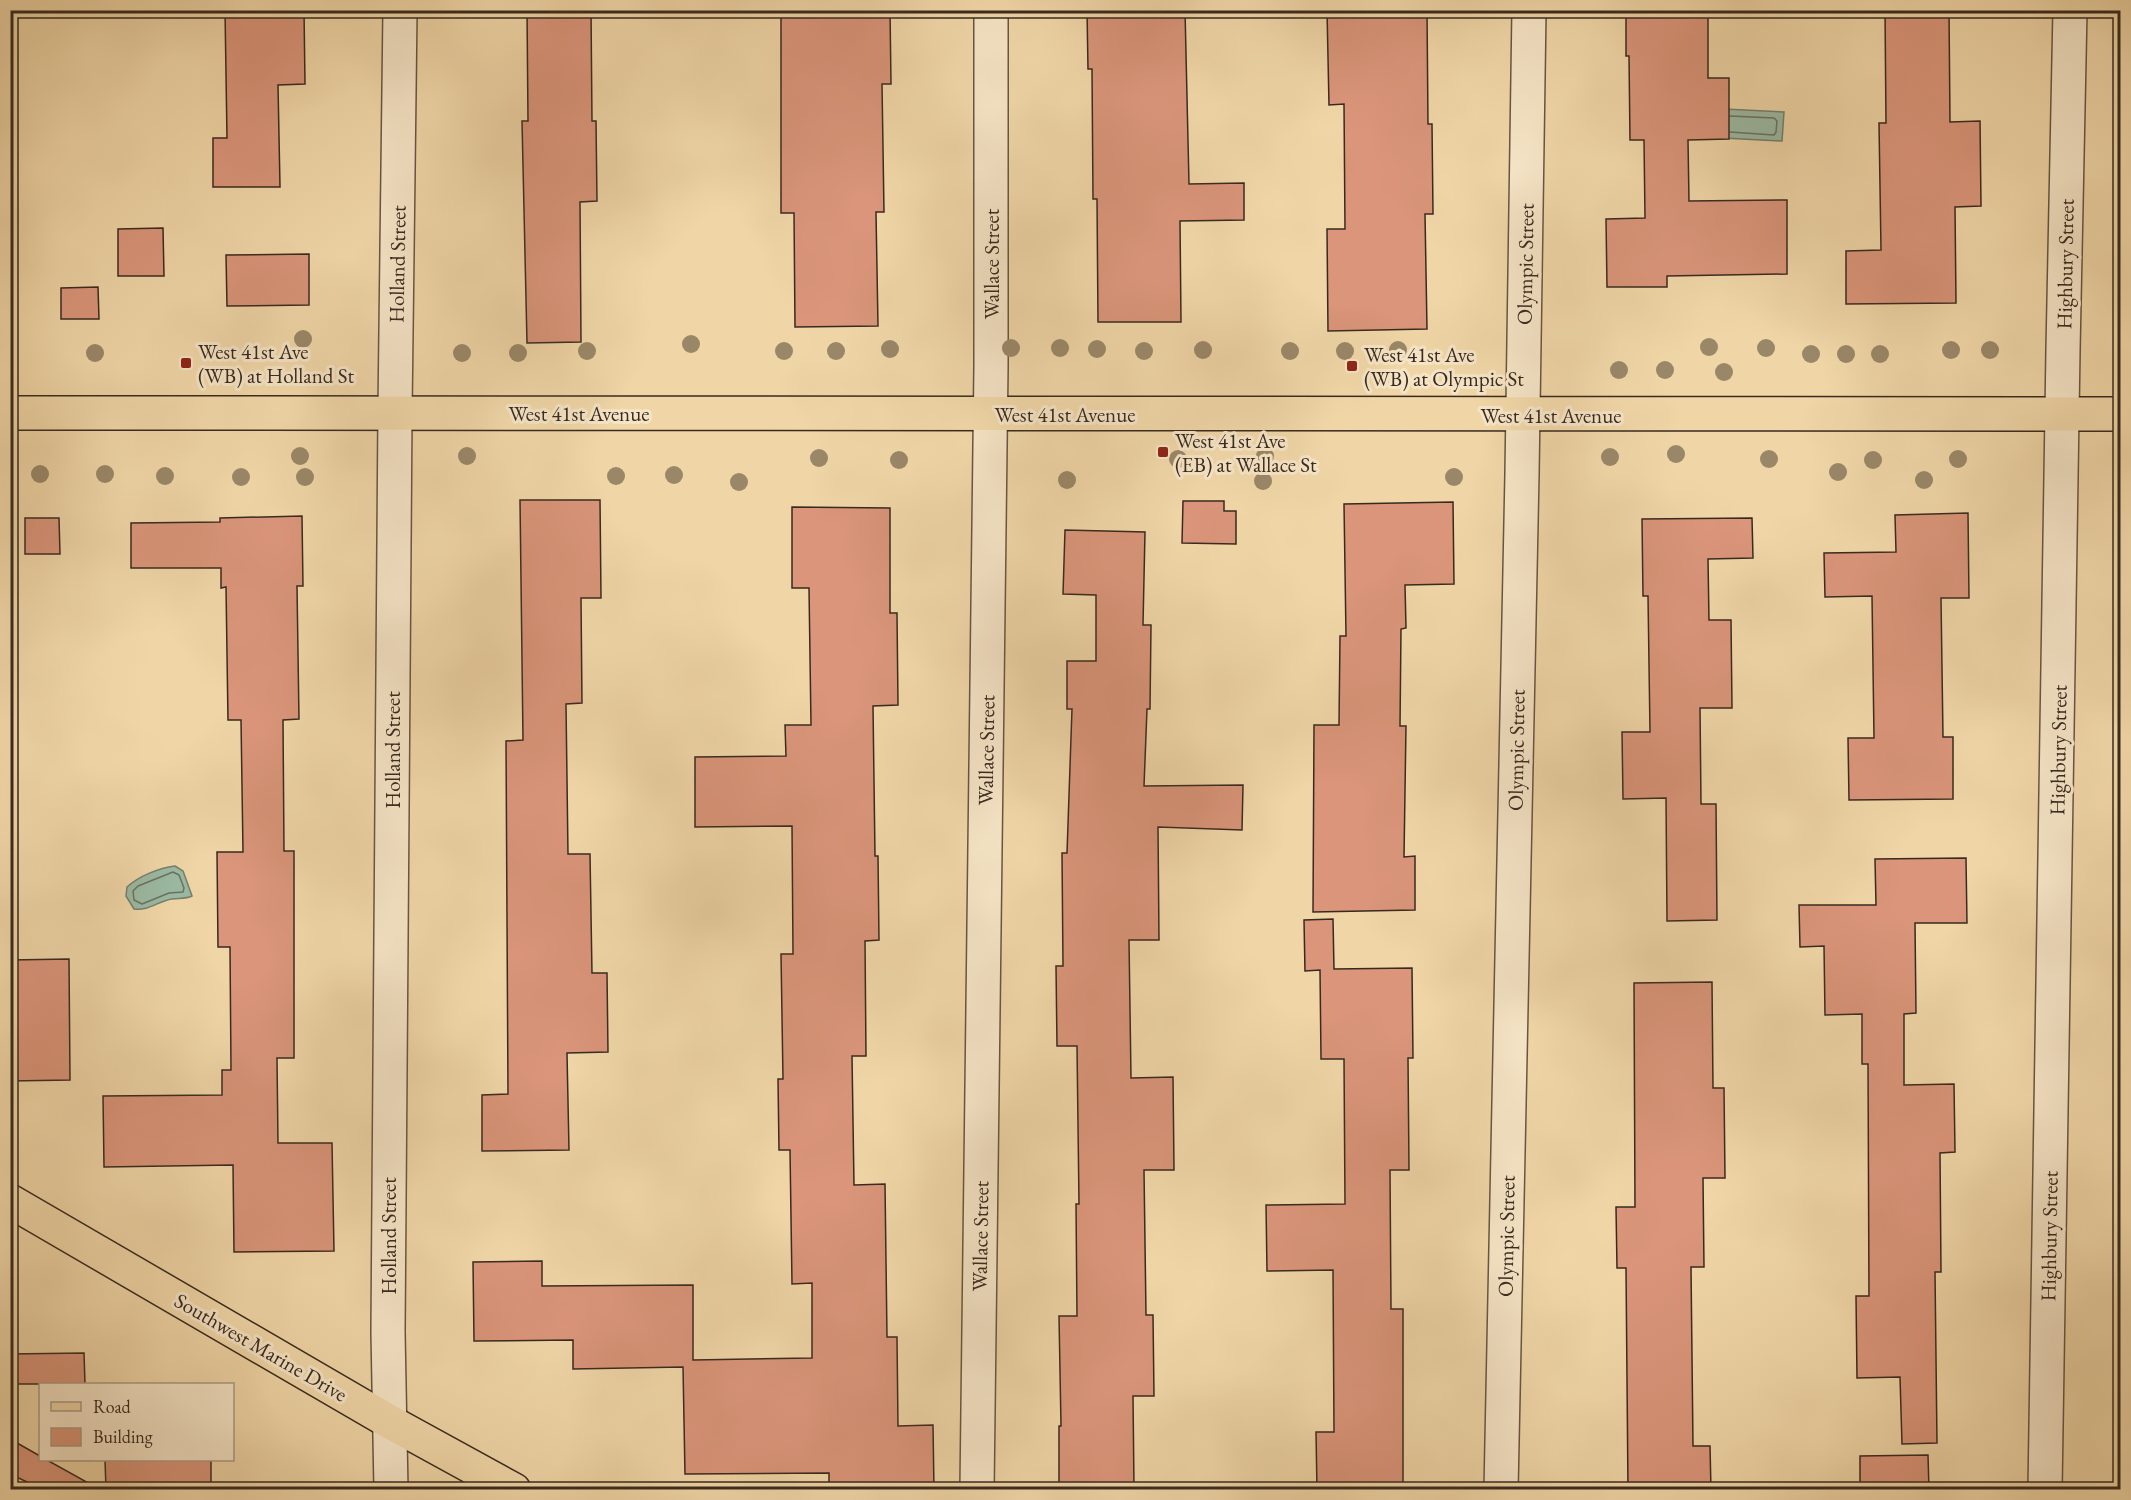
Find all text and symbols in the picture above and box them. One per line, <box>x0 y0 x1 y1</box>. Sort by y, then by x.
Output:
street label: Highbury Street <box>2050 198 2080 329</box>
street label: Olympic Street <box>1510 203 1540 325</box>
street label: Holland Street <box>382 205 412 323</box>
street label: Wallace Street <box>978 208 1005 319</box>
place label: West 41st Ave (WB) at Holland St <box>198 338 354 389</box>
place label: West 41st Ave (WB) at Olympic St <box>1364 341 1524 392</box>
marker: West 41st Ave (WB) at Holland St <box>179 356 193 370</box>
marker: West 41st Ave (WB) at Olympic St <box>1345 359 1359 373</box>
street label: West 41st Avenue <box>509 400 649 427</box>
street label: West 41st Avenue <box>995 401 1135 428</box>
street label: West 41st Avenue <box>1481 402 1621 429</box>
place label: West 41st Ave (EB) at Wallace St <box>1175 427 1317 478</box>
marker: West 41st Ave (EB) at Wallace St <box>1156 445 1170 459</box>
street label: Highbury Street <box>2043 684 2073 815</box>
street label: Olympic Street <box>1501 689 1531 811</box>
street label: Holland Street <box>379 691 406 809</box>
street label: Wallace Street <box>972 694 1000 806</box>
street label: Highbury Street <box>2034 1170 2064 1301</box>
street label: Olympic Street <box>1491 1175 1521 1297</box>
street label: Holland Street <box>375 1177 402 1295</box>
street label: Wallace Street <box>966 1180 994 1292</box>
street label: Southwest Marine Drive <box>170 1287 352 1407</box>
legend <box>39 1383 234 1461</box>
text: Road <box>93 1395 132 1418</box>
text: Building <box>93 1425 153 1448</box>

